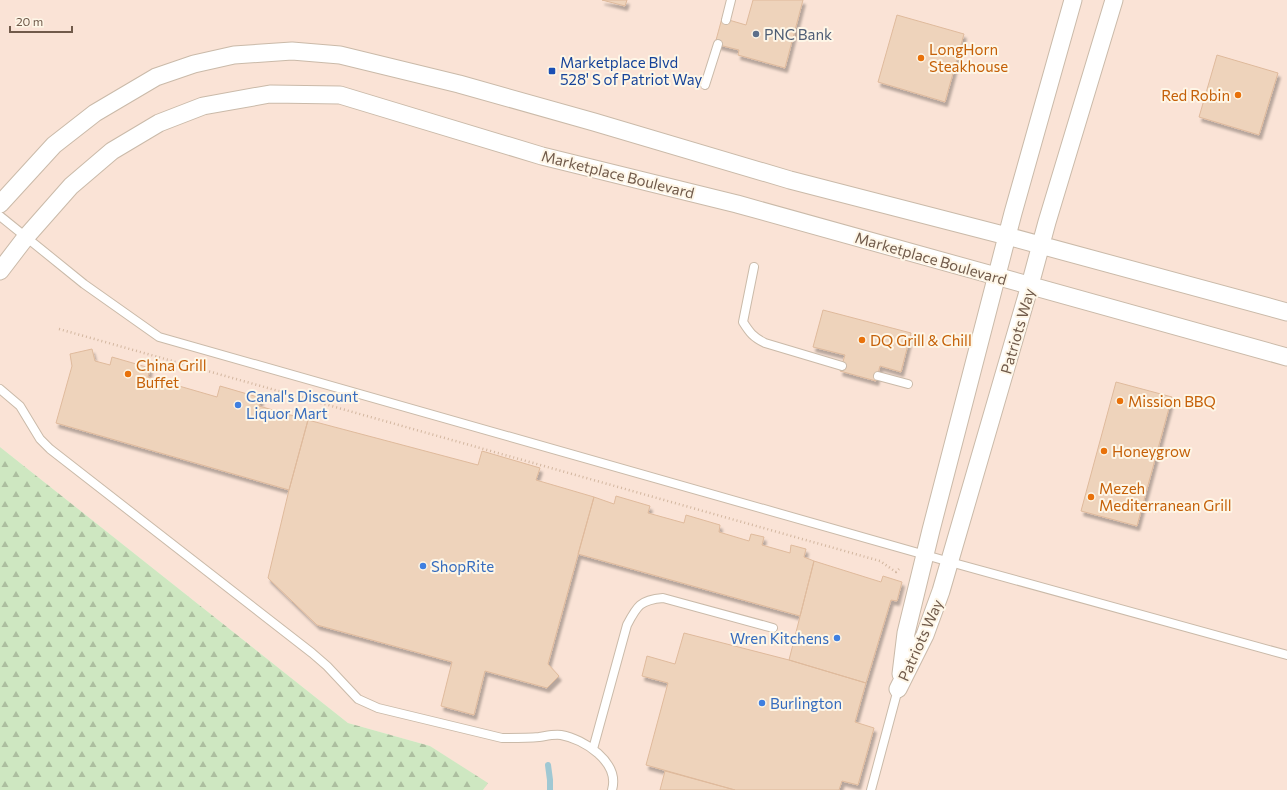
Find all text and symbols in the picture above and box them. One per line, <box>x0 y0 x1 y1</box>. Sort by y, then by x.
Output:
scale bar <box>10 8 72 34</box>
text: 20 m <box>16 14 43 28</box>
place label: PNC Bank <box>764 25 832 43</box>
marker: PNC Bank <box>751 29 761 39</box>
place label: LongHorn Steakhouse <box>929 40 1008 75</box>
place label: Marketplace Blvd 528' S of Patriot Way <box>560 53 703 88</box>
marker: LongHorn Steakhouse <box>916 53 926 63</box>
marker: Marketplace Blvd 528' S of Patriot Way <box>547 66 557 76</box>
place label: Red Robin <box>1161 86 1230 104</box>
marker: Red Robin <box>1233 90 1243 100</box>
street label: Marketplace Boulevard <box>540 146 696 202</box>
street label: Marketplace Boulevard <box>853 228 1009 288</box>
street label: Patriots Way <box>996 286 1038 376</box>
place label: DQ Grill & Chill <box>870 331 972 349</box>
marker: DQ Grill & Chill <box>857 335 867 345</box>
place label: China Grill Buffet <box>136 356 207 391</box>
marker: China Grill Buffet <box>123 369 133 379</box>
place label: Canal's Discount Liquor Mart <box>246 387 358 422</box>
place label: Mission BBQ <box>1128 392 1216 410</box>
marker: Mission BBQ <box>1115 396 1125 406</box>
marker: Canal's Discount Liquor Mart <box>233 400 243 410</box>
place label: Honeygrow <box>1112 442 1191 460</box>
marker: Honeygrow <box>1099 446 1109 456</box>
place label: Mezeh Mediterranean Grill <box>1099 479 1232 514</box>
marker: Mezeh Mediterranean Grill <box>1086 492 1096 502</box>
place label: ShopRite <box>431 557 494 575</box>
marker: ShopRite <box>418 561 428 571</box>
street label: Patriots Way <box>894 596 946 684</box>
place label: Wren Kitchens <box>730 629 829 647</box>
marker: Wren Kitchens <box>832 633 842 643</box>
place label: Burlington <box>770 694 842 712</box>
marker: Burlington <box>757 698 767 708</box>

